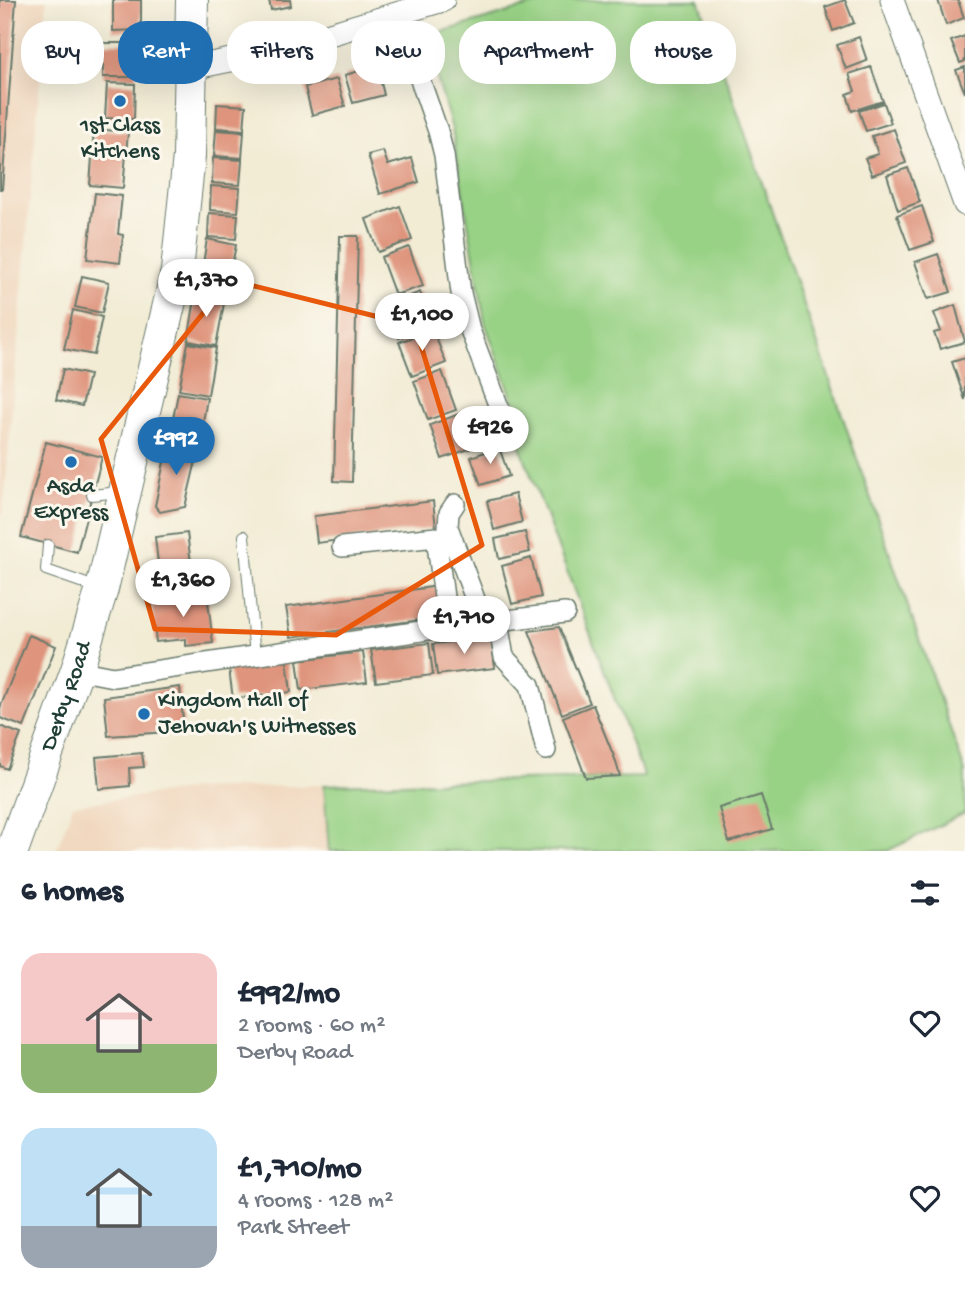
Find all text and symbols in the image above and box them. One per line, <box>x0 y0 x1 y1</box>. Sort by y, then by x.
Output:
chip: Buy <box>21 21 104 84</box>
chip: Rent <box>118 21 213 84</box>
chip: Filters <box>227 21 337 84</box>
chip: New <box>351 21 445 84</box>
chip: Apartment <box>459 21 616 84</box>
chip: House <box>630 21 736 84</box>
marker: 1st Class Kitchens <box>112 93 128 109</box>
place label: 1st Class Kitchens <box>79 113 160 166</box>
pin: £1,370 <box>149 260 263 319</box>
text: £1,370 <box>174 268 238 295</box>
pin: £1,100 <box>365 294 479 353</box>
text: £1,100 <box>391 302 453 329</box>
pin: £926 <box>449 406 531 466</box>
text: £926 <box>468 415 512 442</box>
pin: £992 <box>135 418 217 477</box>
text: £992 <box>154 426 198 453</box>
marker: Asda Express <box>63 454 79 470</box>
place label: Asda Express <box>34 474 109 527</box>
pin: £1,360 <box>126 560 240 619</box>
text: £1,360 <box>151 568 215 595</box>
pin: £1,710 <box>407 596 521 656</box>
text: £1,710 <box>433 605 495 632</box>
street label: Derby Road <box>35 637 99 757</box>
place label: Kingdom Hall of Jehovah's Witnesses <box>158 688 356 741</box>
marker: Kingdom Hall of Jehovah's Witnesses <box>136 706 152 722</box>
icon: filters <box>906 874 944 912</box>
text: 6 homes <box>21 876 123 911</box>
text: £992/mo <box>238 978 340 1013</box>
icon: home <box>77 981 161 1065</box>
icon: heart <box>906 1004 944 1042</box>
text: 2 rooms · 60 m² <box>238 1013 385 1040</box>
text: Derby Road <box>238 1040 352 1067</box>
text: £1,710/mo <box>238 1153 362 1188</box>
icon: home <box>77 1156 161 1240</box>
icon: heart <box>906 1179 944 1217</box>
text: 4 rooms · 128 m² <box>238 1188 393 1215</box>
text: Park Street <box>238 1215 349 1242</box>

